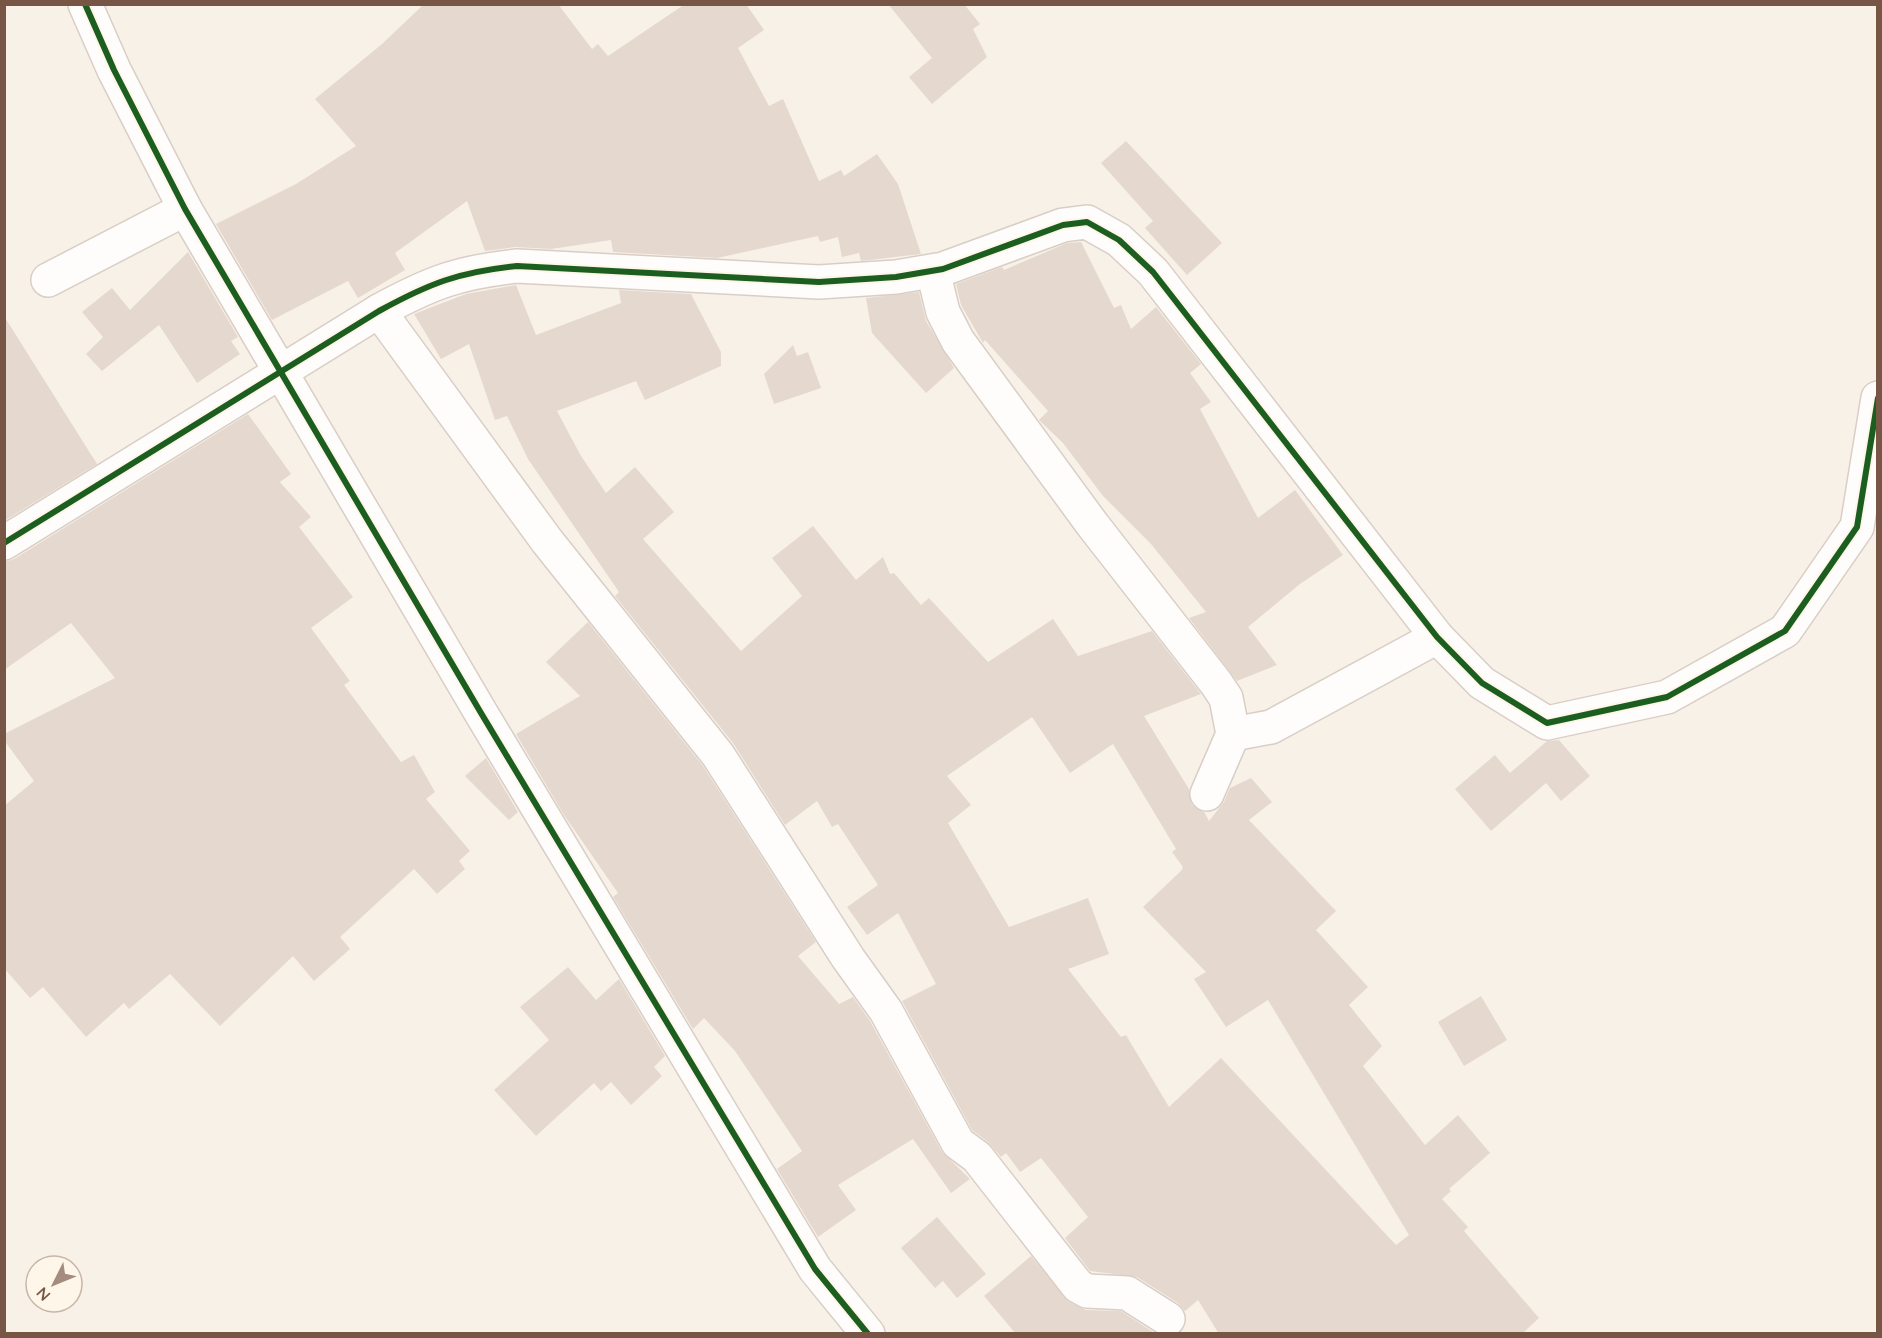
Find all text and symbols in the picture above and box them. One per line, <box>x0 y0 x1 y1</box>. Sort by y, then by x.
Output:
north arrow <box>24 1254 84 1314</box>
text: N <box>32 1283 54 1305</box>

